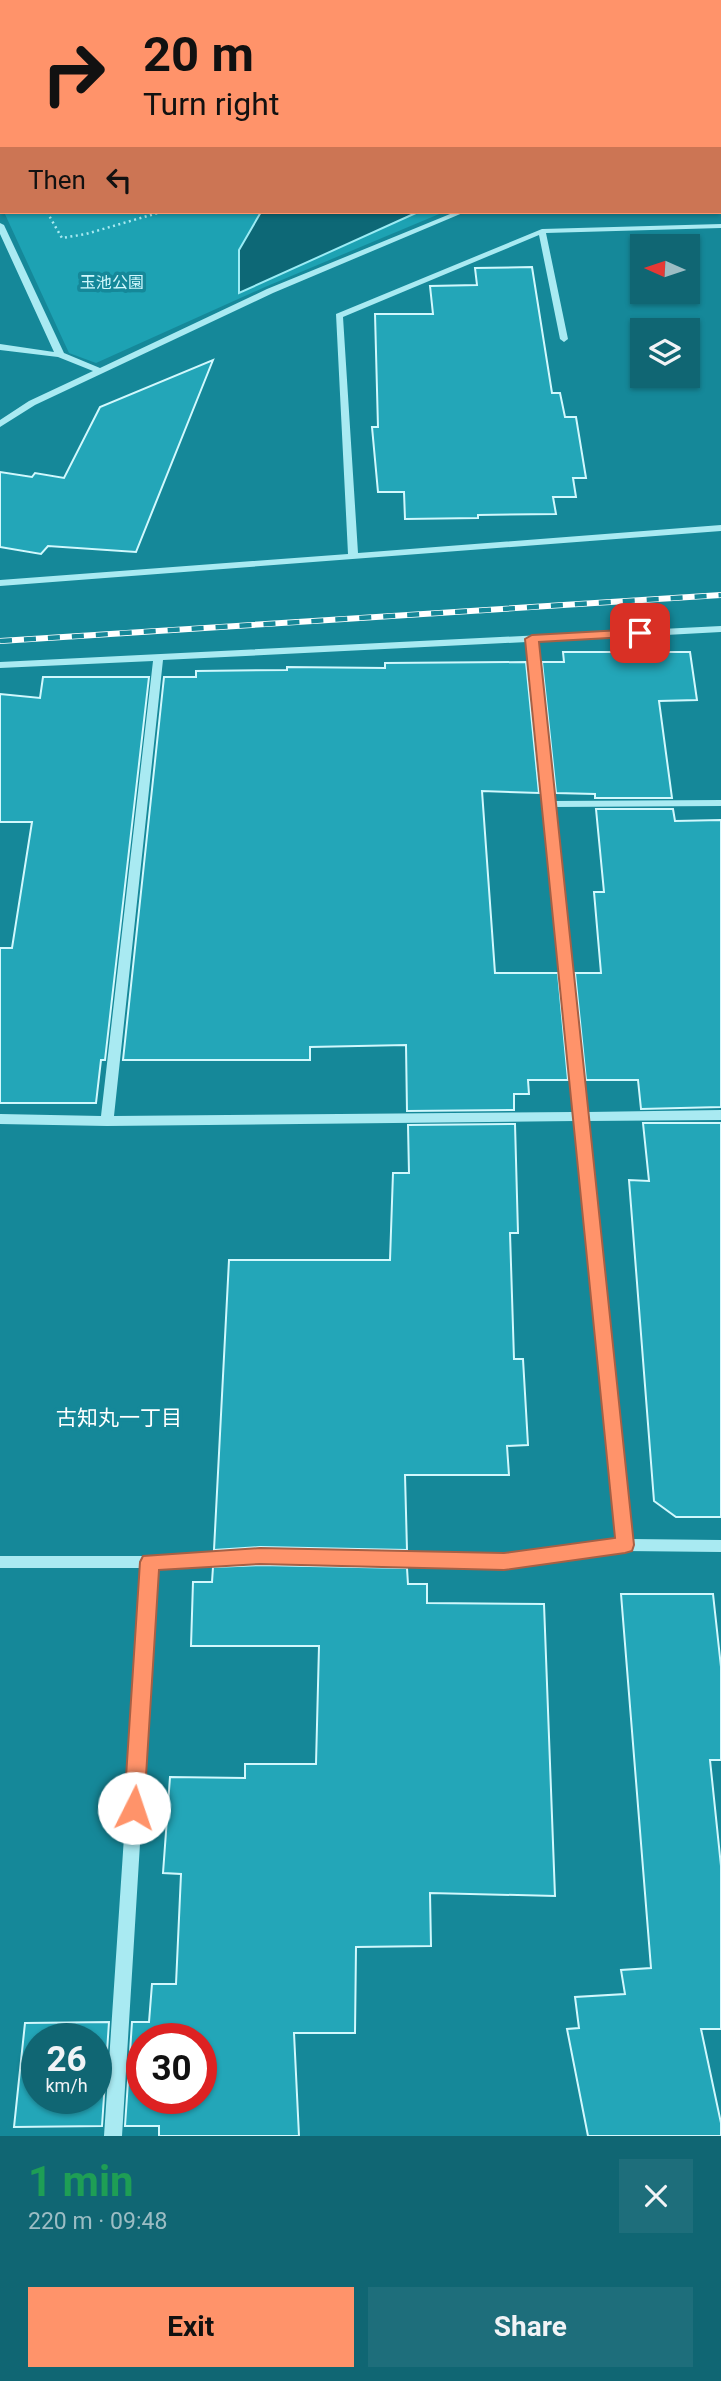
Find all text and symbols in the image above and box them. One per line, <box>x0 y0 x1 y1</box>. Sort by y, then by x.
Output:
text: 20 m <box>143 26 254 83</box>
icon: right <box>28 28 119 119</box>
text: Turn right <box>143 85 279 123</box>
icon: left <box>100 161 138 199</box>
text: Then <box>28 165 86 195</box>
north arrow <box>630 234 700 304</box>
map controls <box>630 234 700 388</box>
park label: 玉池公園 <box>80 273 144 292</box>
button: layers <box>630 318 700 388</box>
pin <box>610 603 670 663</box>
icon: arrive <box>621 614 659 652</box>
district label: 古知丸一丁目 <box>56 1406 182 1430</box>
position arrow <box>97 1771 171 1845</box>
speed limit sign: 30 <box>126 2023 217 2114</box>
text: 26 <box>46 2039 87 2080</box>
text: km/h <box>45 2075 88 2096</box>
text: 1 min <box>28 2157 134 2206</box>
button: close <box>619 2159 693 2233</box>
text: 220 m · 09:48 <box>28 2208 167 2235</box>
button: Exit <box>28 2287 354 2367</box>
button: Share <box>368 2287 693 2367</box>

